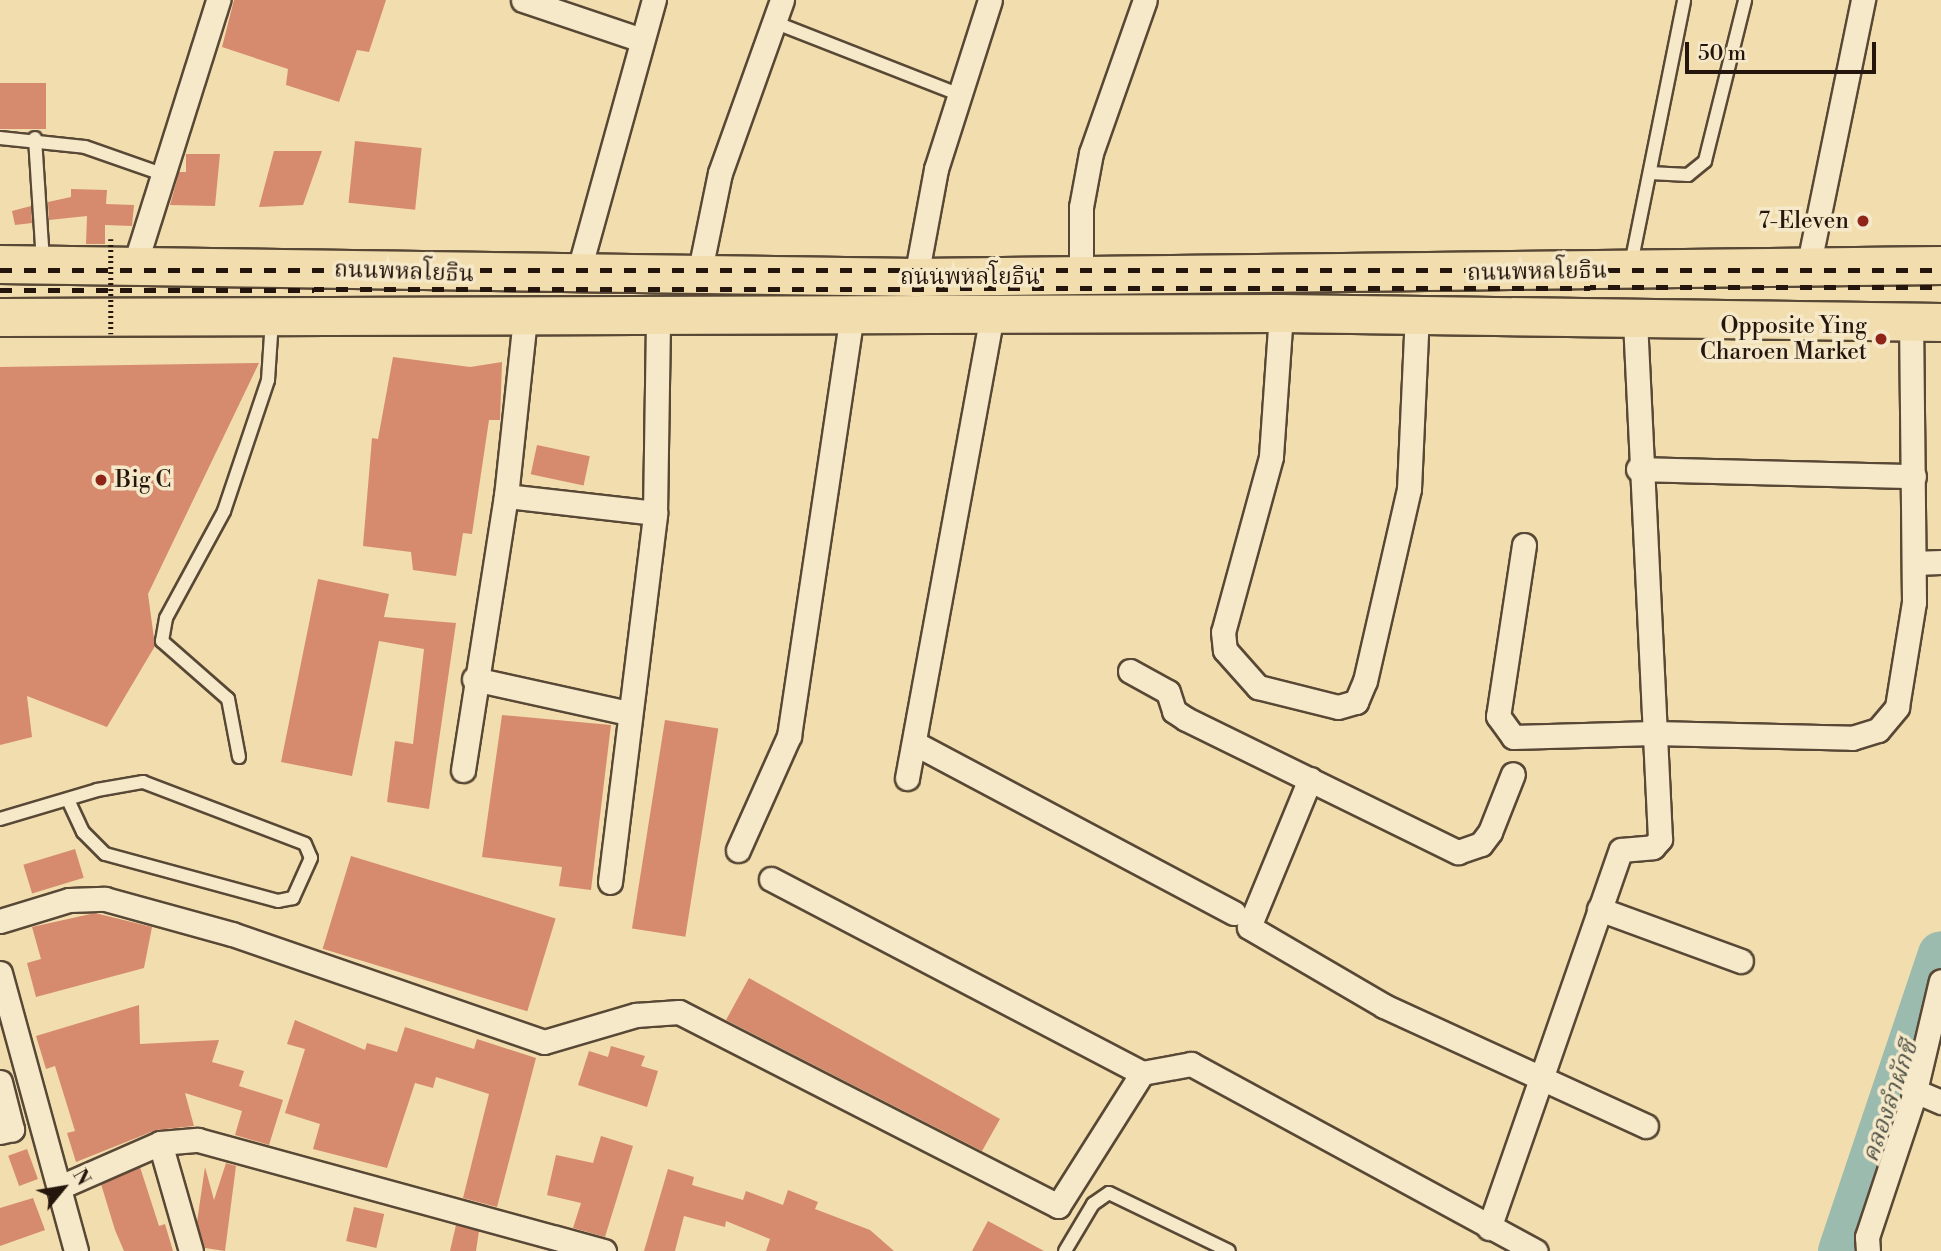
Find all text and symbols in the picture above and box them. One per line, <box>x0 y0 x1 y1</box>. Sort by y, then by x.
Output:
scale bar <box>1689 28 1880 72</box>
text: 50 m <box>1698 41 1746 67</box>
place label: 7-Eleven <box>1758 207 1849 235</box>
marker: 7-Eleven <box>1855 213 1871 229</box>
street label: ถนนพหลโยธิน <box>334 256 474 288</box>
street label: ถนนพหลโยธิน <box>1467 257 1607 287</box>
street label: ถนนพหลโยธิน <box>900 263 1040 291</box>
place label: Opposite Ying Charoen Market <box>1700 312 1867 366</box>
marker: Opposite Ying Charoen Market <box>1873 331 1889 347</box>
place label: Big C <box>115 466 171 494</box>
marker: Big C <box>93 472 109 488</box>
water label: คลองลำผักชี <box>1857 1038 1925 1166</box>
north arrow <box>28 1153 98 1223</box>
text: N <box>67 1165 95 1190</box>

